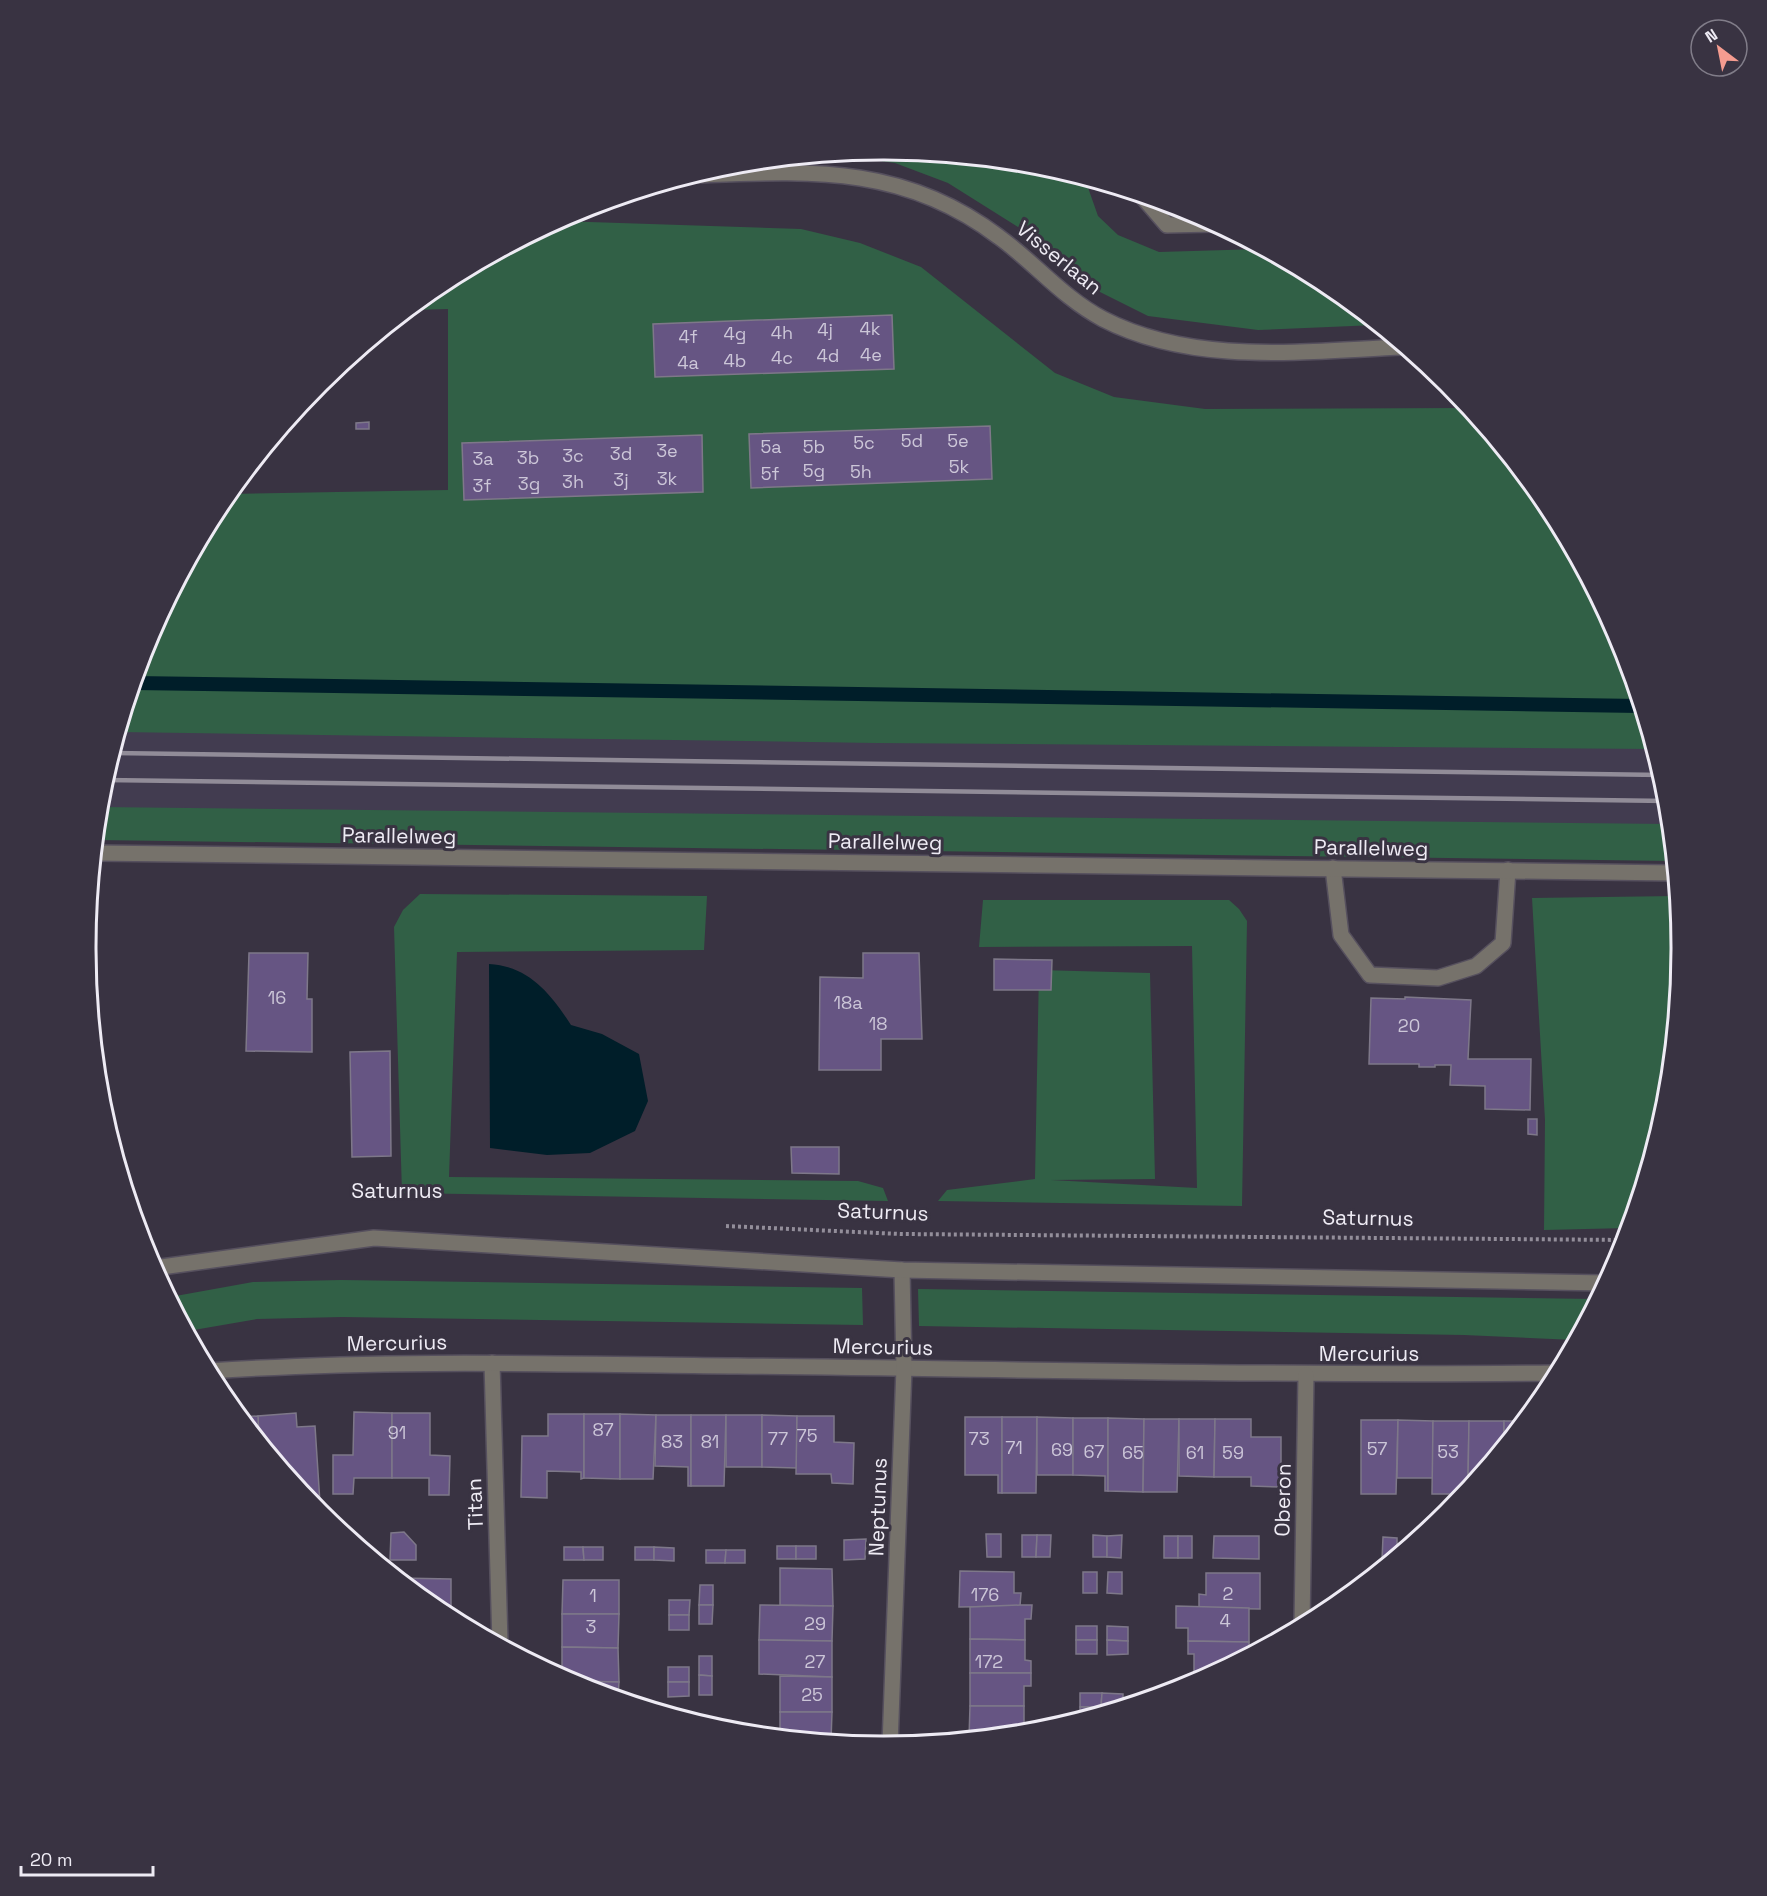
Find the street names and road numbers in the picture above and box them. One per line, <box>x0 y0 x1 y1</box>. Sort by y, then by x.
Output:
street label: Visserlaan <box>1011 215 1108 300</box>
street label: Parallelweg <box>342 821 456 850</box>
street label: Parallelweg <box>828 827 942 856</box>
street label: Parallelweg <box>1314 833 1428 862</box>
street label: Saturnus <box>351 1177 443 1204</box>
street label: Saturnus <box>837 1196 929 1227</box>
street label: Saturnus <box>1322 1203 1414 1232</box>
street label: Mercurius <box>346 1328 447 1357</box>
street label: Mercurius <box>833 1332 934 1361</box>
street label: Mercurius <box>1319 1340 1419 1367</box>
street label: Neptunus <box>862 1457 893 1557</box>
street label: Oberon <box>1268 1463 1297 1537</box>
street label: Titan <box>460 1478 489 1530</box>

